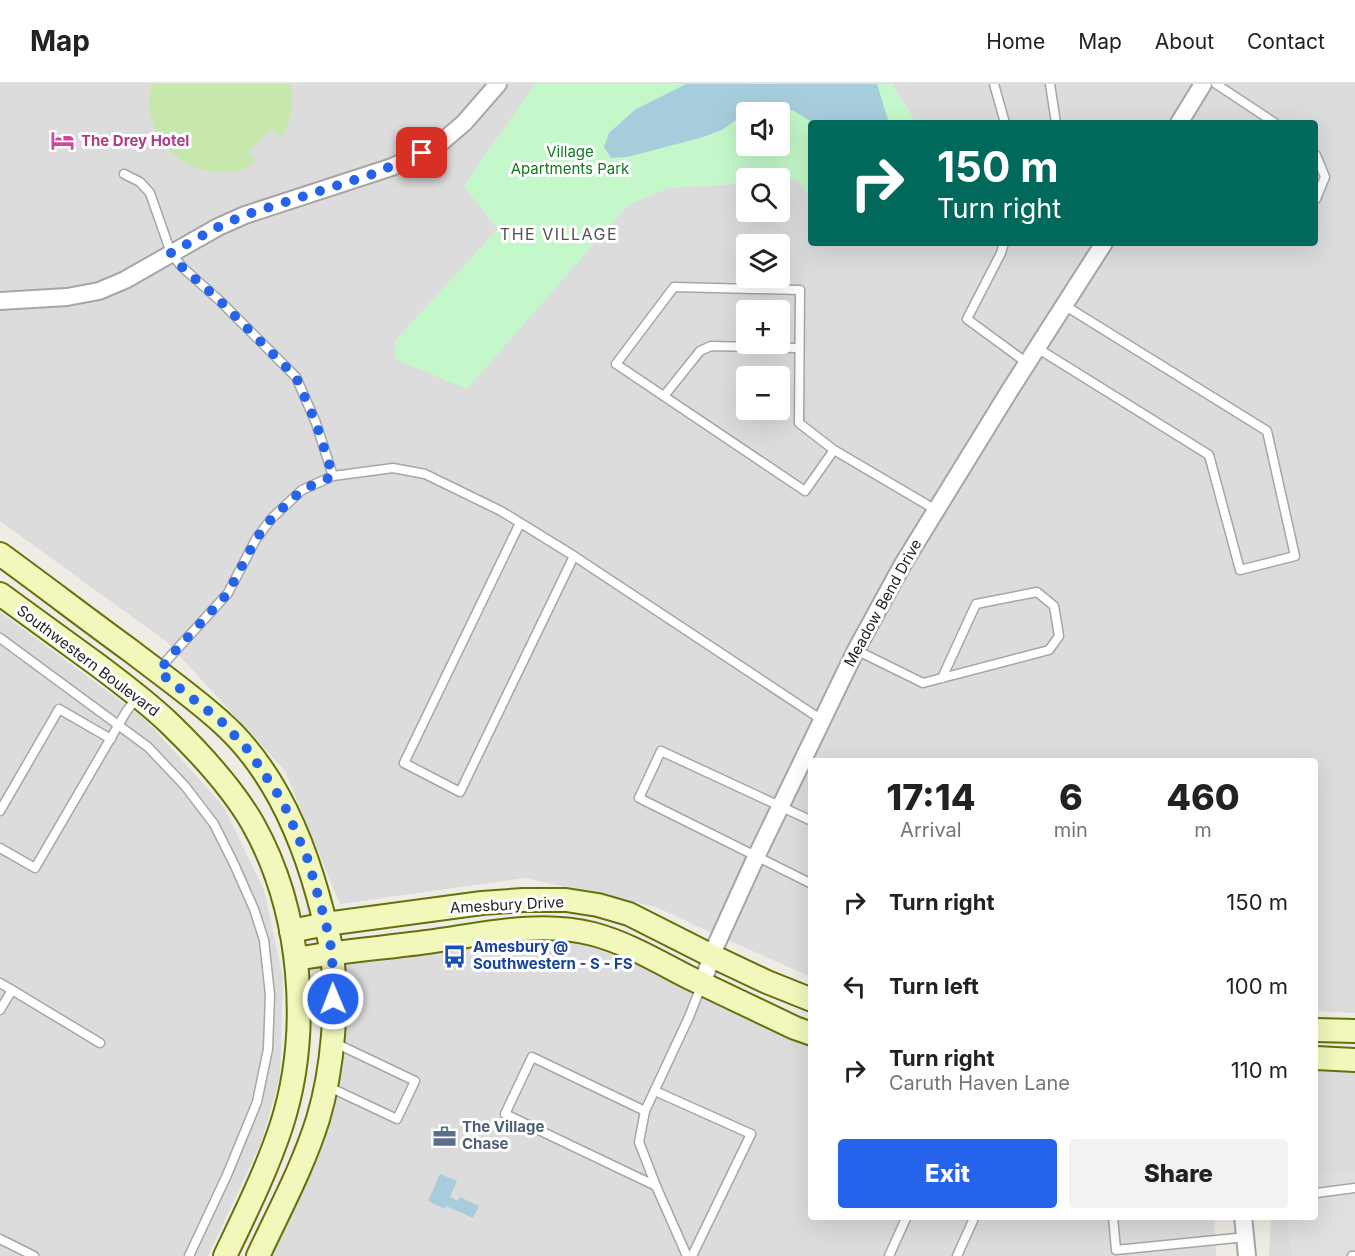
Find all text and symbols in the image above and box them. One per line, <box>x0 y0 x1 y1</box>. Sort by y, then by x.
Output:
text: Map <box>30 24 90 58</box>
text: Home <box>986 29 1045 54</box>
text: Map <box>1078 29 1122 54</box>
text: About <box>1155 29 1214 54</box>
text: Contact <box>1247 29 1325 54</box>
map controls <box>736 102 790 420</box>
button: sound <box>736 102 790 156</box>
pin <box>396 127 447 178</box>
hotel icon: The Drey Hotel <box>50 128 76 154</box>
place label: The Drey Hotel <box>81 131 189 150</box>
icon: arrive <box>405 136 438 169</box>
text: 150 m <box>937 141 1059 192</box>
park label: Village Apartments Park <box>511 142 630 178</box>
icon: right <box>838 144 916 222</box>
button: search <box>736 168 790 222</box>
text: Turn right <box>937 192 1061 225</box>
district label: THE VILLAGE <box>500 224 618 244</box>
button: layers <box>736 234 790 288</box>
button: + <box>736 300 790 354</box>
button: − <box>736 366 790 420</box>
street label: Meadow Bend Drive <box>840 535 926 670</box>
street label: Southwestern Boulevard <box>13 601 163 720</box>
text: 17:14 <box>886 775 975 819</box>
text: 6 <box>1059 775 1083 819</box>
text: 460 <box>1166 775 1240 819</box>
text: Arrival <box>900 818 962 842</box>
text: min <box>1054 818 1088 842</box>
text: m <box>1194 818 1212 842</box>
icon: right <box>838 886 871 919</box>
text: Turn right <box>889 889 995 915</box>
text: 150 m <box>1226 889 1288 915</box>
street label: Amesbury Drive <box>450 892 564 917</box>
place label: Amesbury @ Southwestern - S - FS <box>473 937 633 973</box>
bus stop icon: Amesbury @ Southwestern - S - FS <box>442 943 468 969</box>
position arrow <box>301 967 365 1031</box>
icon: left <box>838 970 871 1003</box>
text: Turn left <box>889 973 979 999</box>
text: 100 m <box>1226 973 1288 999</box>
text: Turn right <box>889 1045 995 1071</box>
icon: right <box>838 1054 871 1087</box>
text: 110 m <box>1231 1057 1288 1083</box>
text: Caruth Haven Lane <box>889 1071 1070 1095</box>
place label: The Village Chase <box>462 1117 544 1153</box>
office icon: The Village Chase <box>431 1123 457 1149</box>
button: Exit <box>838 1139 1057 1208</box>
button: Share <box>1069 1139 1288 1208</box>

